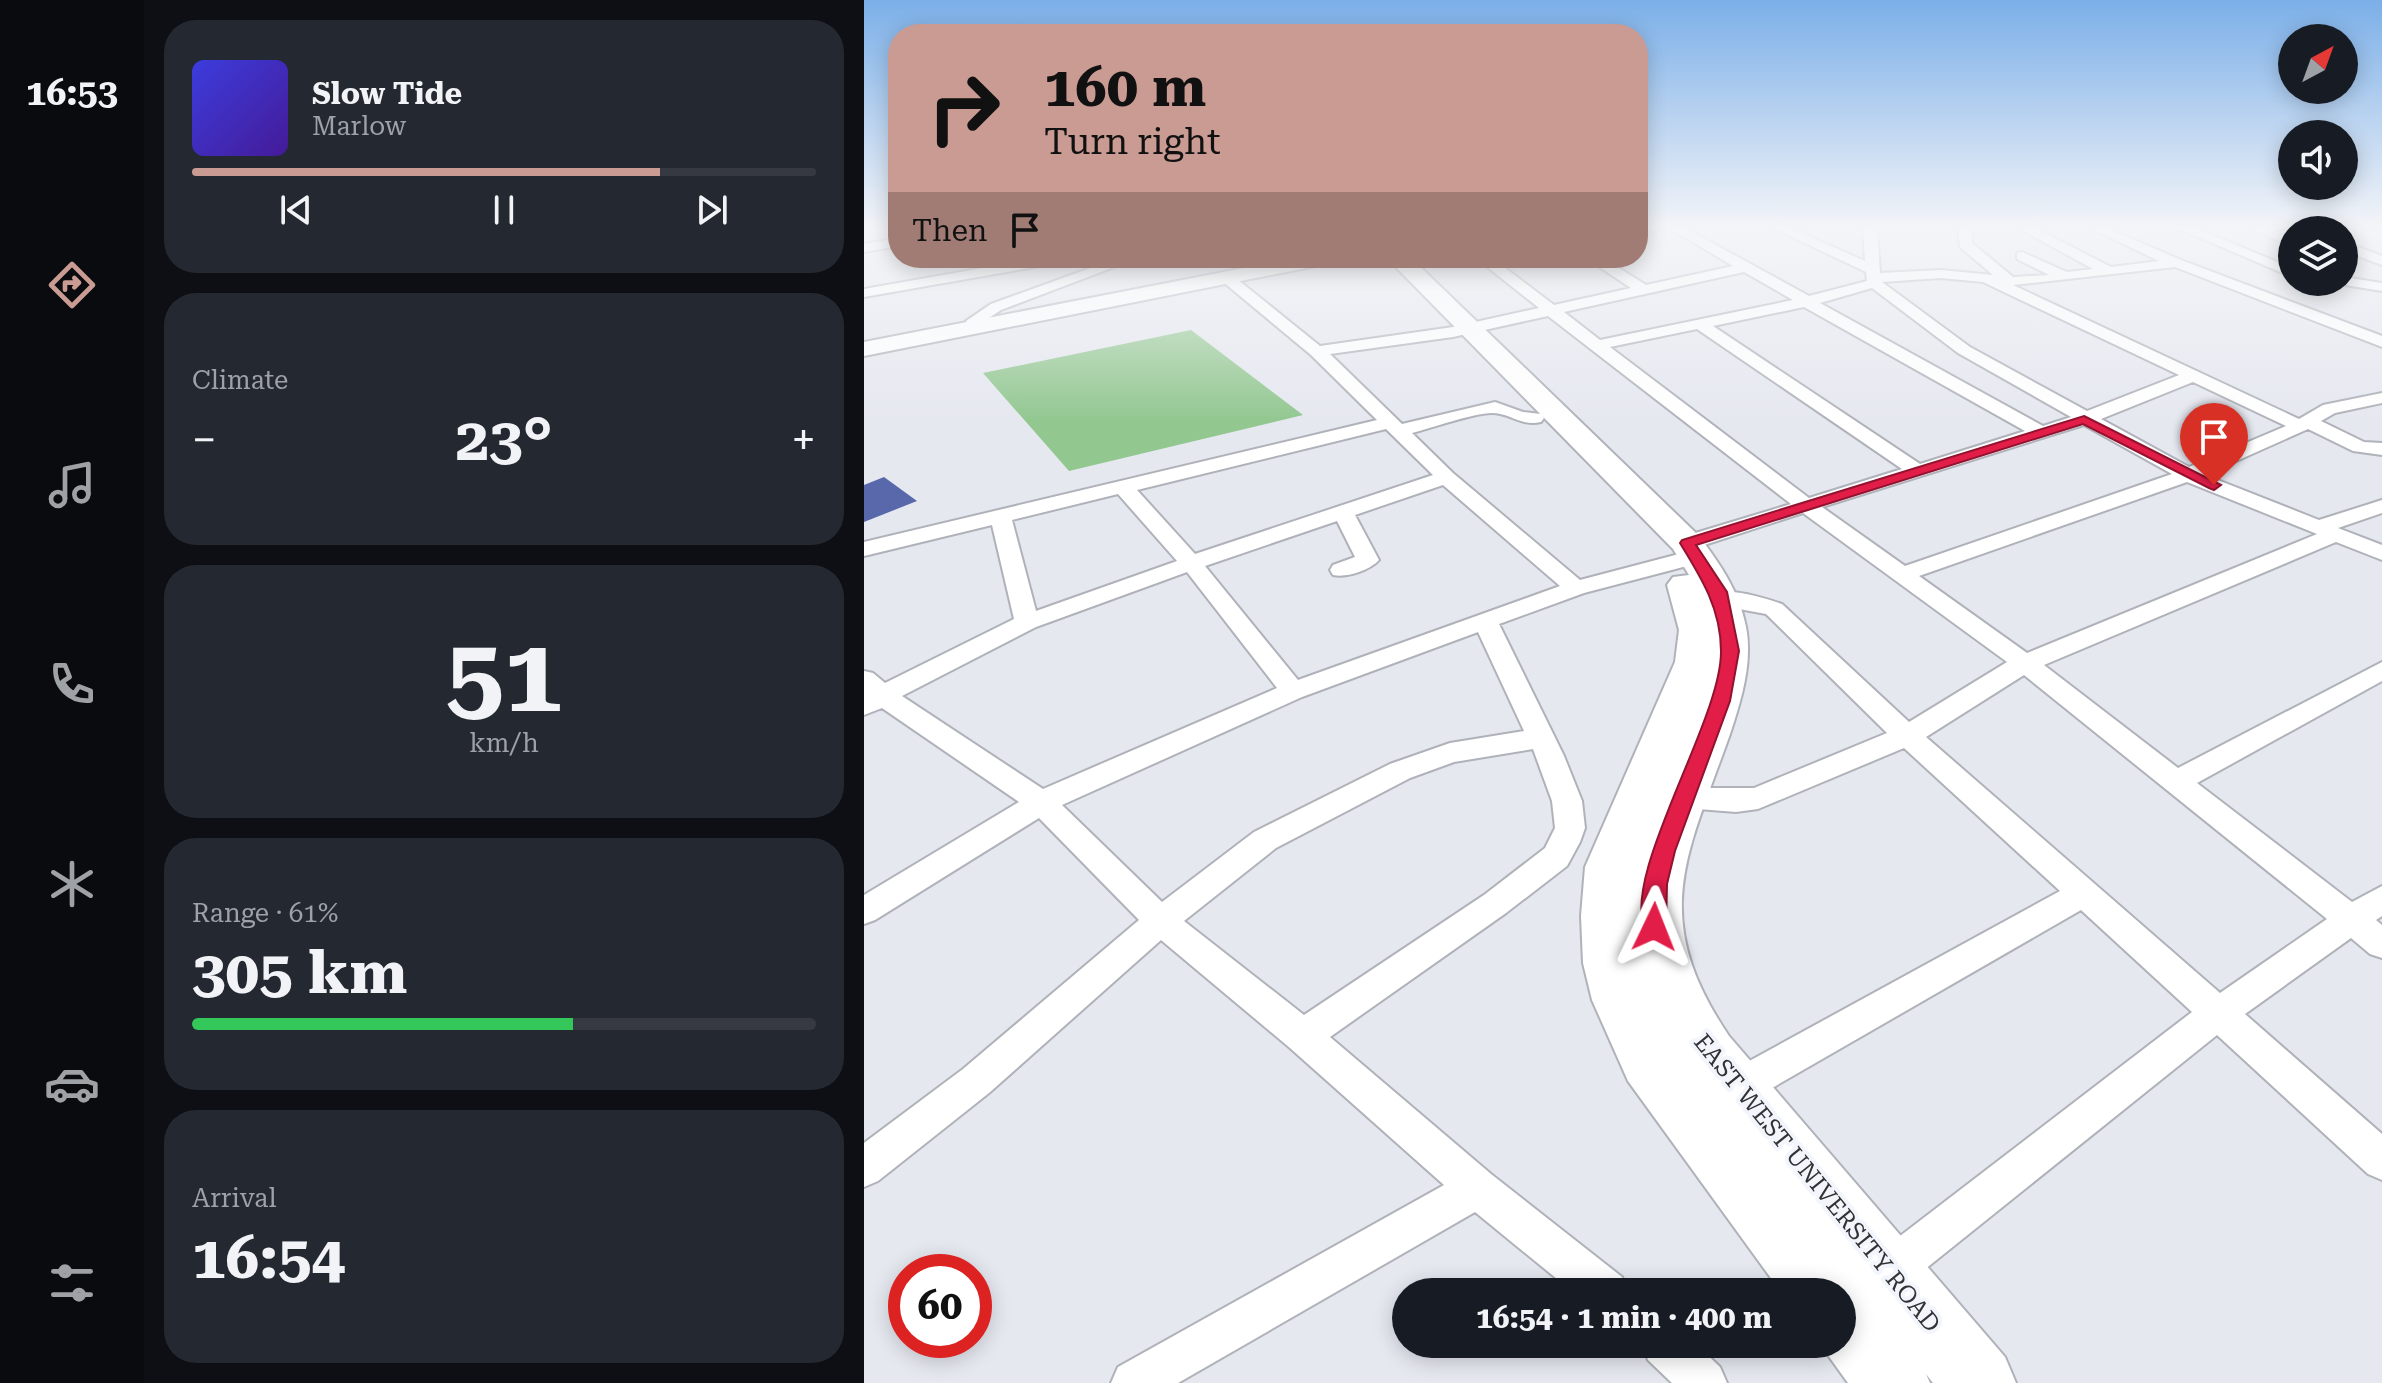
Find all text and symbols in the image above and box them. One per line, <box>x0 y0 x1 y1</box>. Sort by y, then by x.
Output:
north arrow <box>2278 24 2358 104</box>
map controls <box>2278 24 2358 296</box>
text: 160 m <box>1044 54 1206 120</box>
icon: right <box>912 56 1016 160</box>
text: 16:53 <box>26 72 118 114</box>
text: Slow Tide <box>312 76 462 111</box>
text: Marlow <box>312 111 406 141</box>
button: sound <box>2278 120 2358 200</box>
text: Turn right <box>1044 121 1221 163</box>
icon: previous <box>274 188 318 232</box>
icon: pause <box>482 188 526 232</box>
icon: next <box>690 188 734 232</box>
icon: arrive <box>1003 208 1047 252</box>
text: Then <box>912 213 987 248</box>
button: layers <box>2278 216 2358 296</box>
icon: directions <box>44 257 100 313</box>
text: Climate <box>192 365 288 395</box>
pin <box>2180 403 2248 485</box>
text: 23° <box>455 404 553 475</box>
text: − <box>192 414 217 466</box>
text: + <box>791 414 816 466</box>
icon: arrive <box>2192 415 2236 459</box>
icon: music <box>44 457 100 513</box>
text: 51 <box>446 615 562 736</box>
icon: phone <box>44 656 100 712</box>
text: km/h <box>469 728 539 758</box>
icon: climate <box>44 856 100 912</box>
position arrow <box>1612 885 1696 969</box>
text: Range · 61% <box>192 898 338 928</box>
text: 305 km <box>192 937 407 1008</box>
street label: EAST WEST UNIVERSITY ROAD <box>1688 1028 1946 1338</box>
icon: car <box>44 1056 100 1112</box>
text: Arrival <box>192 1183 277 1213</box>
text: 16:54 <box>192 1222 345 1293</box>
speed limit sign: 60 <box>888 1254 992 1358</box>
icon: filters <box>44 1255 100 1311</box>
text: 16:54 · 1 min · 400 m <box>1476 1300 1772 1335</box>

